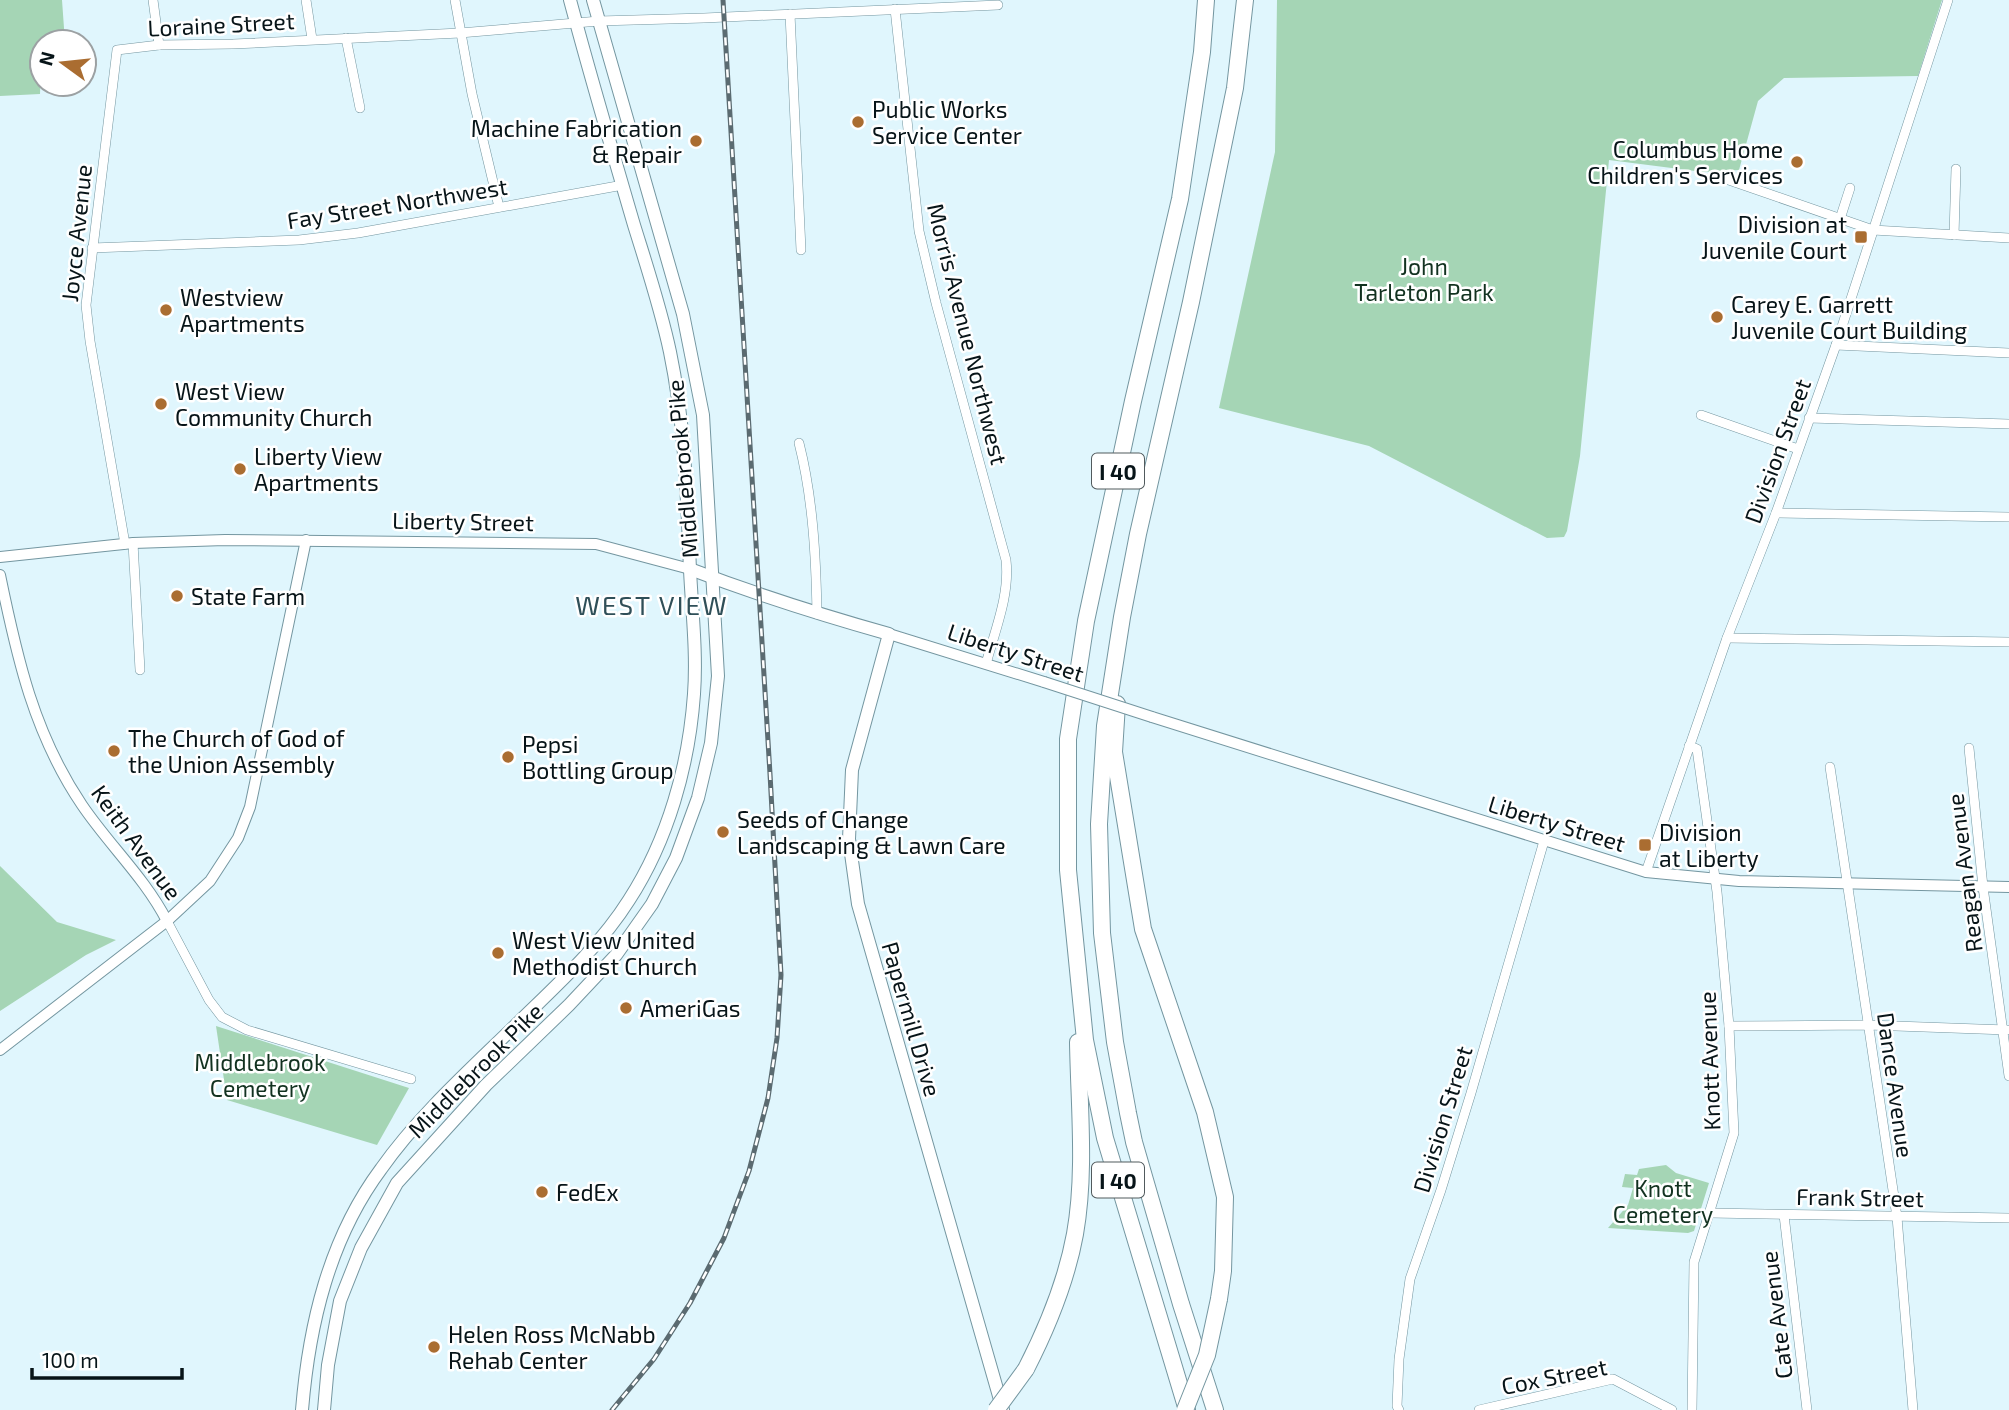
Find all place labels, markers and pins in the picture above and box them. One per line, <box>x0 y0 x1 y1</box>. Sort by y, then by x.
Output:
place label: Public Works Service Center <box>872 95 1022 149</box>
place label: Machine Fabrication & Repair <box>471 114 682 168</box>
marker: Public Works Service Center <box>850 114 866 130</box>
marker: Machine Fabrication & Repair <box>688 133 704 149</box>
place label: Columbus Home Children's Services <box>1587 135 1783 189</box>
marker: Columbus Home Children's Services <box>1789 154 1805 170</box>
place label: Division at Juvenile Court <box>1701 210 1847 264</box>
marker: Division at Juvenile Court <box>1853 229 1869 245</box>
place label: Westview Apartments <box>180 283 305 337</box>
place label: Carey E. Garrett Juvenile Court Building <box>1731 290 1967 344</box>
marker: Westview Apartments <box>158 302 174 318</box>
marker: Carey E. Garrett Juvenile Court Building <box>1709 309 1725 325</box>
place label: West View Community Church <box>175 377 372 431</box>
marker: West View Community Church <box>153 396 169 412</box>
place label: Liberty View Apartments <box>254 442 382 496</box>
marker: Liberty View Apartments <box>232 461 248 477</box>
place label: State Farm <box>191 582 305 610</box>
marker: State Farm <box>169 588 185 604</box>
place label: The Church of God of the Union Assembly <box>128 724 346 778</box>
place label: Pepsi Bottling Group <box>522 730 674 784</box>
marker: The Church of God of the Union Assembly <box>106 743 122 759</box>
marker: Pepsi Bottling Group <box>500 749 516 765</box>
place label: Seeds of Change Landscaping & Lawn Care <box>737 805 1006 859</box>
place label: Division at Liberty <box>1659 818 1759 872</box>
marker: Seeds of Change Landscaping & Lawn Care <box>715 824 731 840</box>
marker: Division at Liberty <box>1637 837 1653 853</box>
place label: West View United Methodist Church <box>512 926 697 980</box>
marker: West View United Methodist Church <box>490 945 506 961</box>
place label: AmeriGas <box>640 994 741 1022</box>
marker: AmeriGas <box>618 1000 634 1016</box>
place label: FedEx <box>556 1178 619 1206</box>
marker: FedEx <box>534 1184 550 1200</box>
place label: Helen Ross McNabb Rehab Center <box>448 1320 656 1374</box>
marker: Helen Ross McNabb Rehab Center <box>426 1339 442 1355</box>

